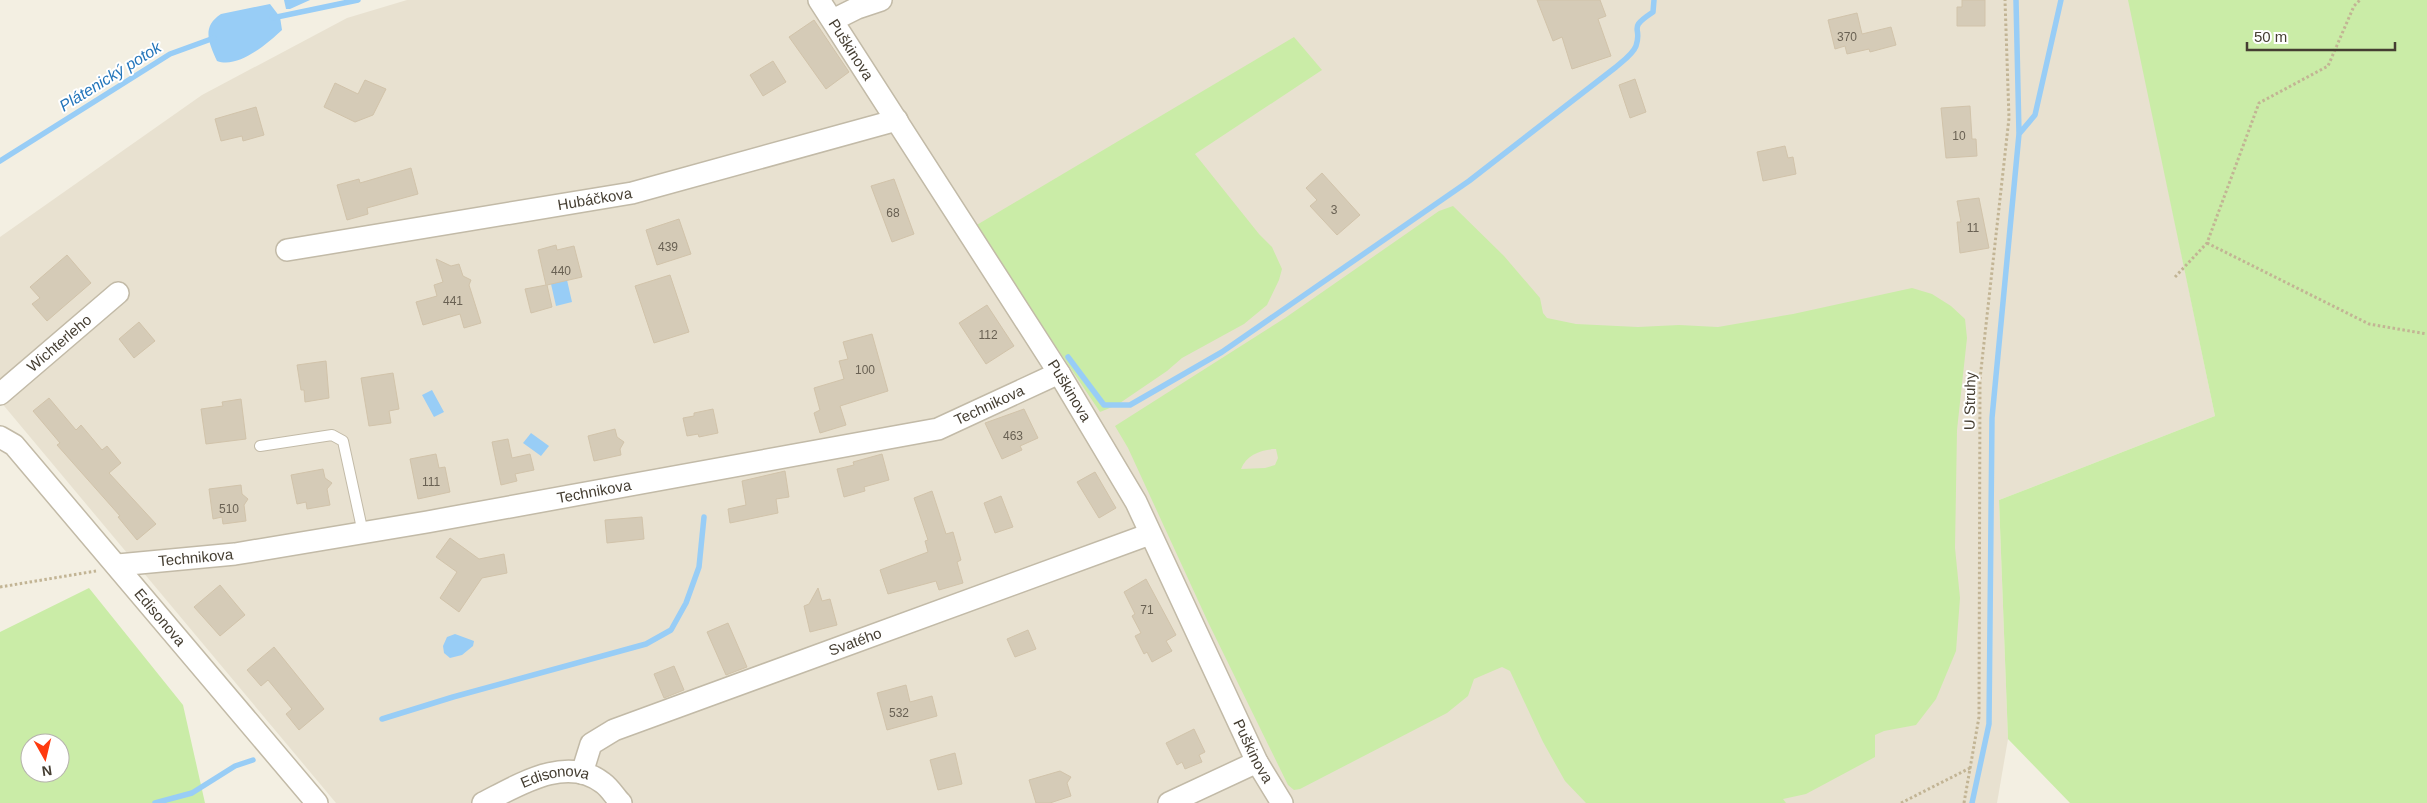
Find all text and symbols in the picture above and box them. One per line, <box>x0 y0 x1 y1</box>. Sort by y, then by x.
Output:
street label: Puškinova <box>825 16 878 84</box>
scale bar <box>2247 20 2394 52</box>
text: 50 m <box>2254 28 2287 45</box>
house number: 370 <box>1837 30 1857 44</box>
water label: Plátenický potok <box>56 38 165 115</box>
house number: 10 <box>1952 129 1966 143</box>
street label: Hubáčkova <box>556 184 634 213</box>
house number: 3 <box>1331 203 1338 217</box>
house number: 68 <box>886 206 900 220</box>
house number: 11 <box>1967 221 1980 235</box>
house number: 439 <box>658 240 678 254</box>
house number: 440 <box>551 264 571 278</box>
house number: 441 <box>443 294 463 308</box>
street label: Wichterleho <box>23 311 95 375</box>
house number: 112 <box>978 328 998 342</box>
street label: Puškinova <box>1045 356 1095 425</box>
house number: 100 <box>855 363 875 377</box>
street label: U Struhy <box>1960 371 1979 430</box>
street label: Technikova <box>951 381 1027 428</box>
house number: 463 <box>1003 429 1023 443</box>
house number: 111 <box>422 475 440 489</box>
street label: Technikova <box>556 476 633 506</box>
house number: 510 <box>219 502 239 516</box>
street label: Technikova <box>157 545 234 569</box>
street label: Edisonova <box>131 585 190 650</box>
house number: 71 <box>1140 603 1154 617</box>
street label: Svatého <box>826 624 884 659</box>
house number: 532 <box>889 706 909 720</box>
street label: Puškinova <box>1230 716 1277 786</box>
north arrow <box>20 733 70 783</box>
text: N <box>41 762 53 780</box>
street label: Edisonova <box>518 762 592 791</box>

